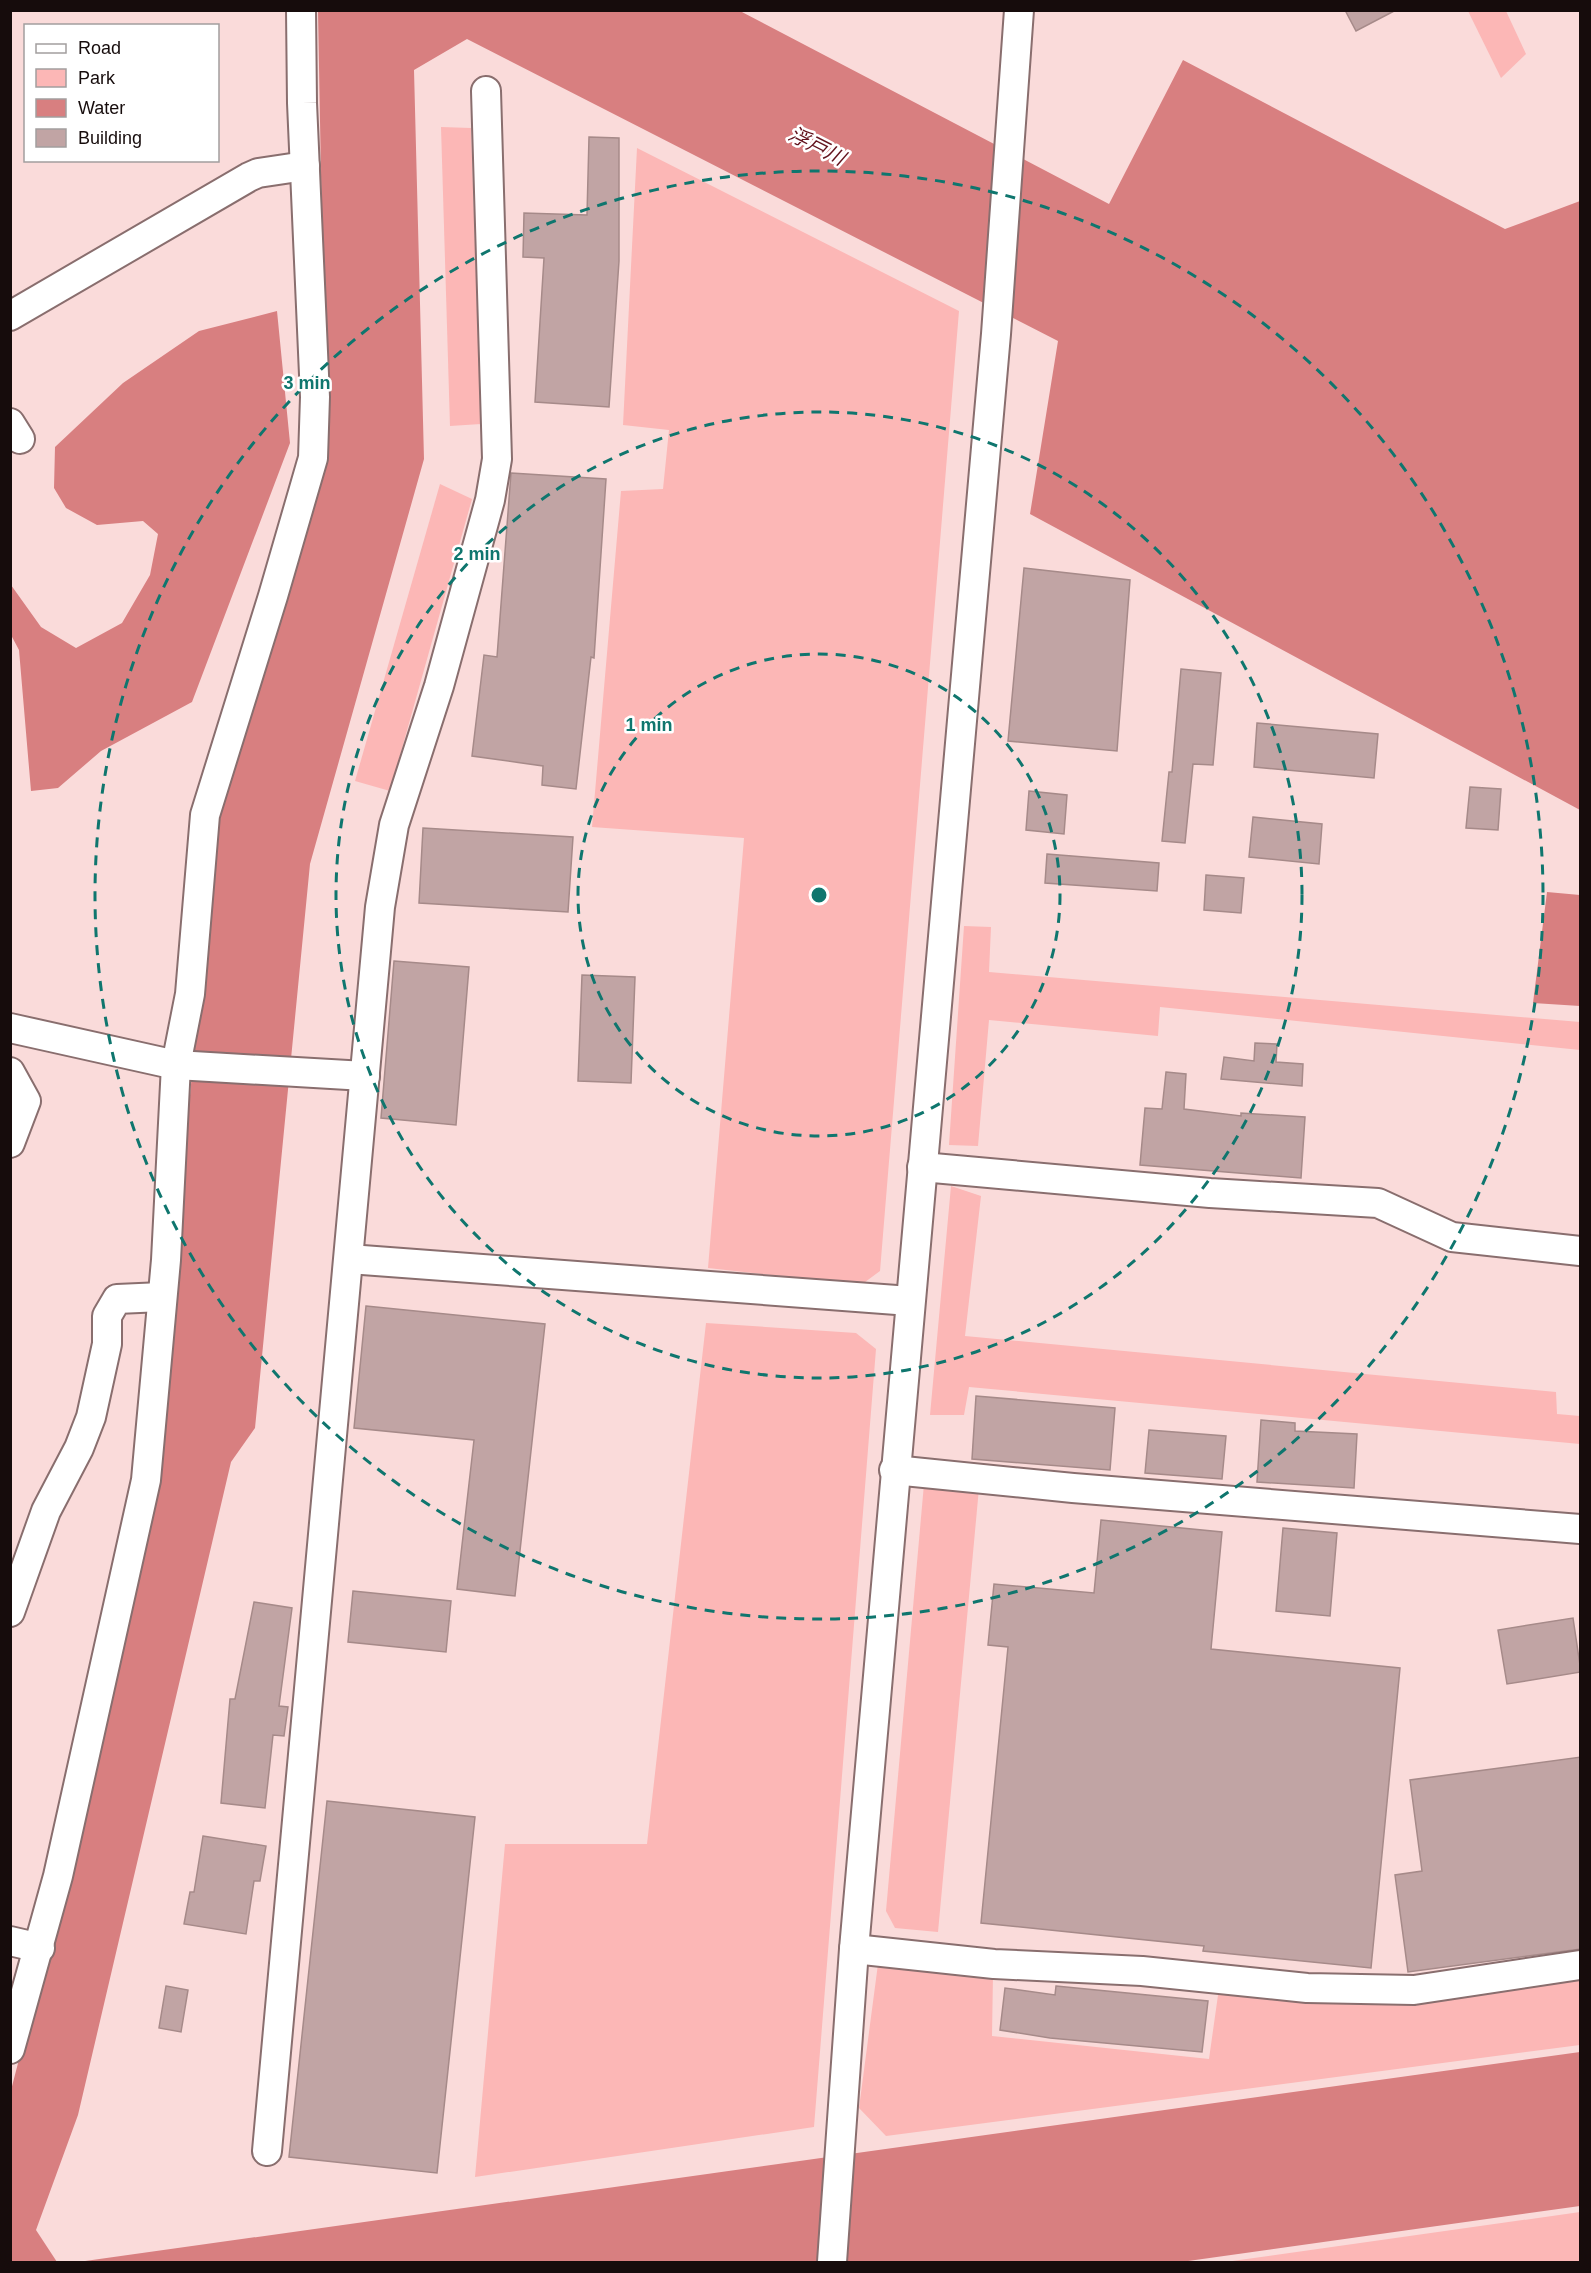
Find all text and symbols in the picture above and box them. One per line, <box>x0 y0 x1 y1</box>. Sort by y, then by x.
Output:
legend <box>24 24 219 162</box>
text: Road <box>78 38 121 58</box>
text: Park <box>78 68 116 88</box>
text: Water <box>78 98 125 118</box>
water label: 浮戸川 <box>785 123 851 170</box>
text: Building <box>78 128 142 148</box>
text: 3 min <box>283 373 331 393</box>
text: 2 min <box>453 544 501 564</box>
text: 1 min <box>625 715 673 735</box>
centre of rings <box>809 885 829 905</box>

